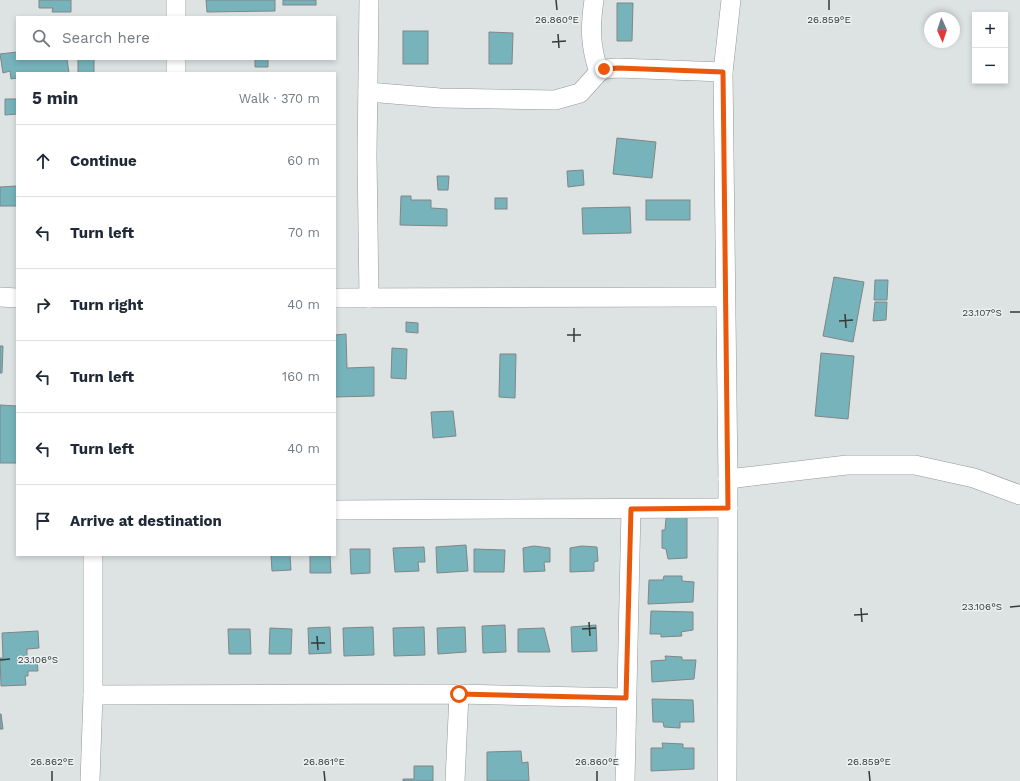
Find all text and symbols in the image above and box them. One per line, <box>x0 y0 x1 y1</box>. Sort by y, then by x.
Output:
north arrow <box>924 12 960 48</box>
map controls <box>972 12 1008 84</box>
button: + <box>972 12 1008 48</box>
text: 26.860°E <box>535 14 579 25</box>
text: 26.859°E <box>807 14 851 25</box>
search box <box>16 16 336 60</box>
icon: search <box>30 27 52 49</box>
text: Search here <box>62 29 150 47</box>
button: − <box>972 48 1008 84</box>
route end <box>595 60 613 78</box>
text: 5 min <box>32 88 78 108</box>
text: Walk · 370 m <box>239 91 320 106</box>
icon: ahead <box>32 150 54 172</box>
text: Continue <box>70 152 137 170</box>
text: 60 m <box>287 153 320 168</box>
icon: left <box>32 222 54 244</box>
text: Turn left <box>70 224 134 242</box>
text: 70 m <box>288 225 320 240</box>
icon: right <box>32 294 54 316</box>
text: Turn right <box>70 296 143 314</box>
text: 40 m <box>287 297 320 312</box>
text: 23.107°S <box>962 307 1002 318</box>
icon: left <box>32 366 54 388</box>
text: Turn left <box>70 368 134 386</box>
text: 160 m <box>282 369 320 384</box>
icon: left <box>32 438 54 460</box>
text: Turn left <box>70 440 134 458</box>
text: 40 m <box>287 441 320 456</box>
icon: arrive <box>32 510 54 532</box>
text: Arrive at destination <box>70 512 222 530</box>
text: 23.106°S <box>962 601 1002 612</box>
text: 23.106°S <box>18 654 58 665</box>
route start <box>450 685 468 703</box>
text: 26.862°E <box>30 756 74 767</box>
text: 26.861°E <box>303 756 345 767</box>
text: 26.860°E <box>575 756 619 767</box>
text: 26.859°E <box>847 756 891 767</box>

